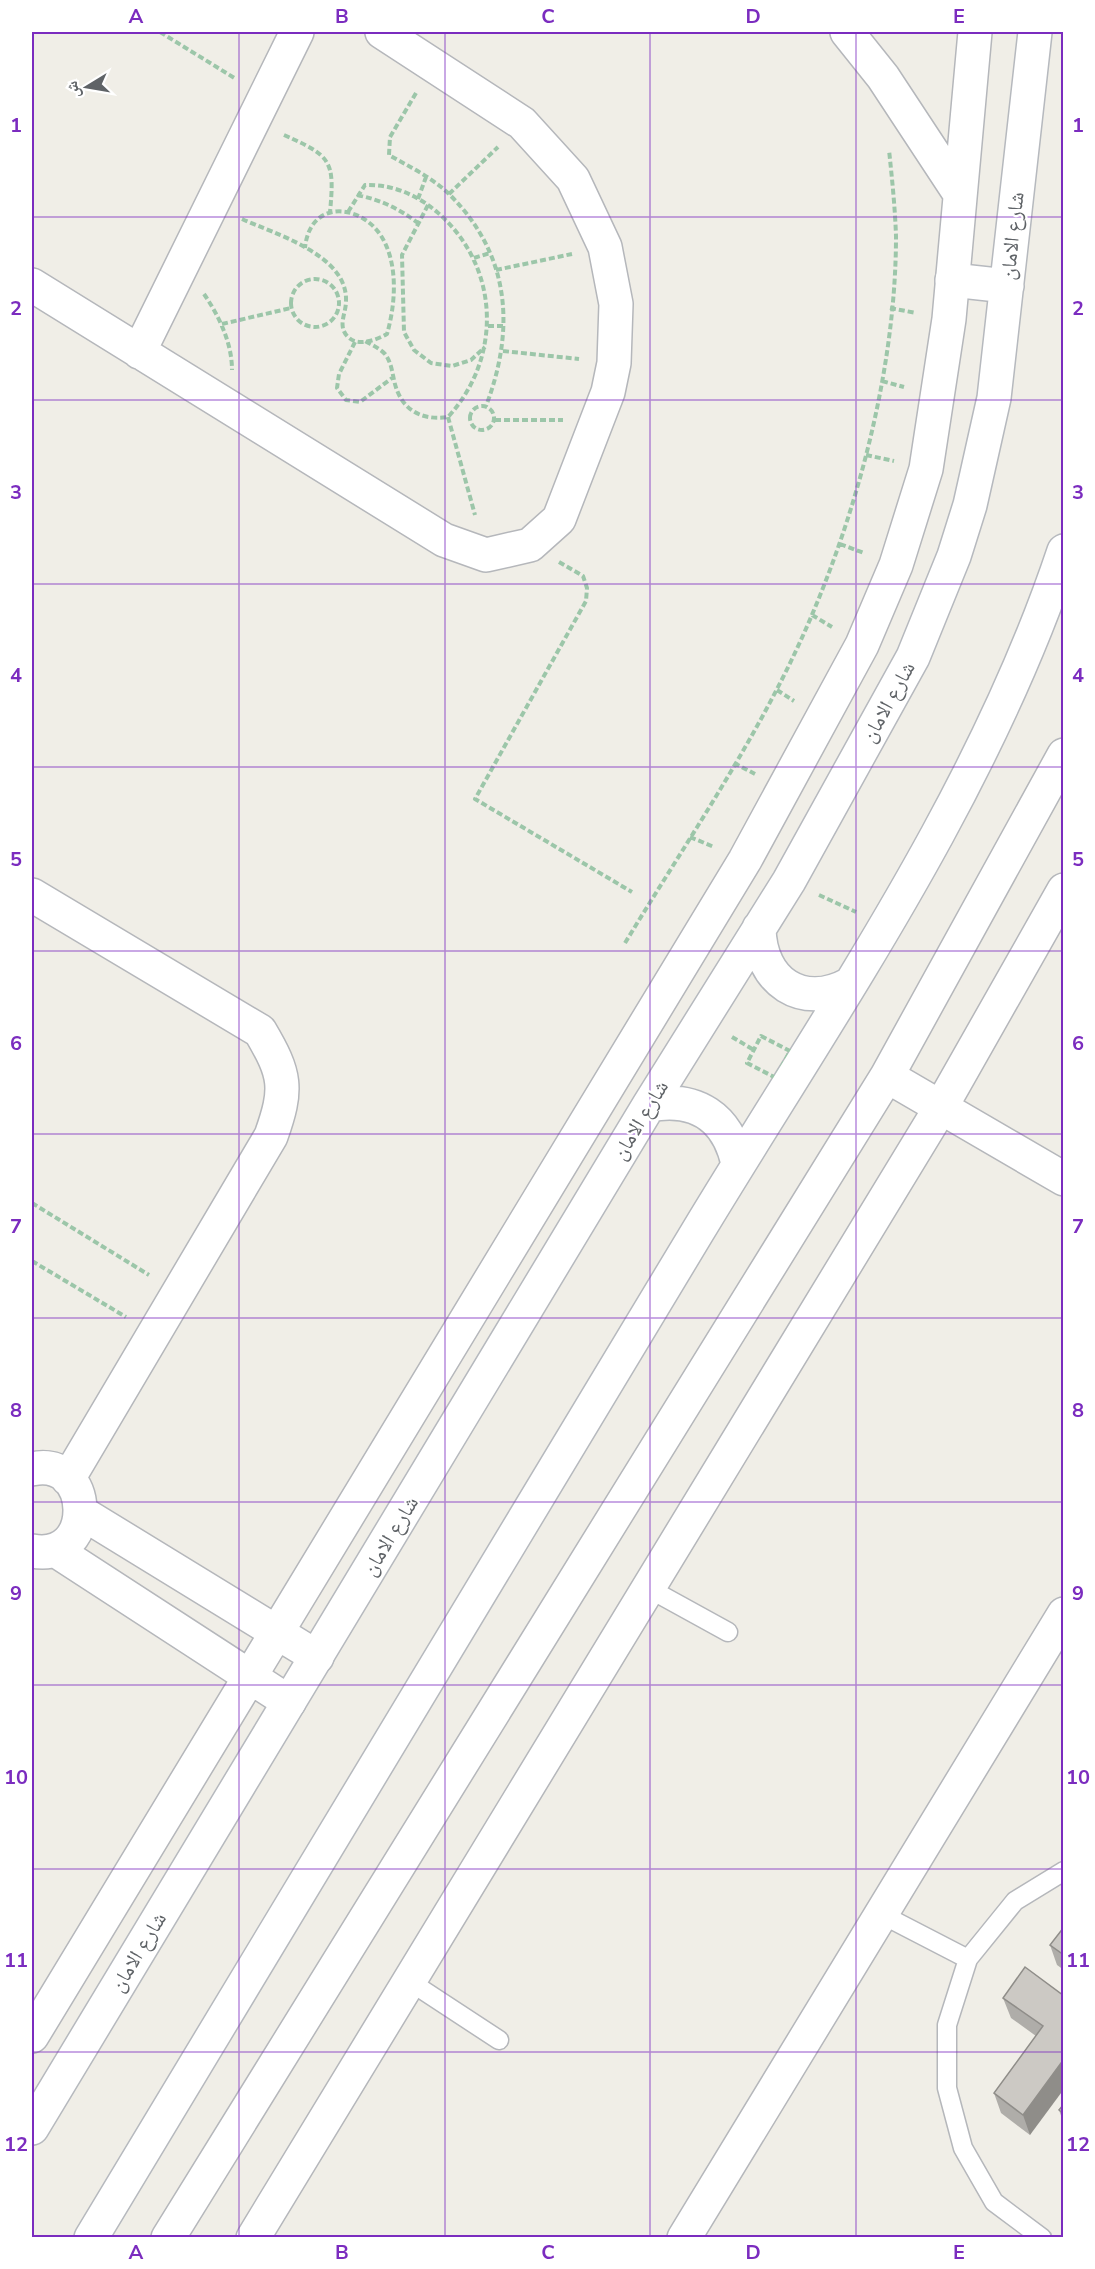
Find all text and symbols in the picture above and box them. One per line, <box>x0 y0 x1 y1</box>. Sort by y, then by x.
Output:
text: A <box>129 3 144 30</box>
text: B <box>335 3 349 30</box>
text: C <box>541 3 555 30</box>
text: D <box>745 3 761 30</box>
text: E <box>953 3 965 30</box>
north arrow <box>57 57 117 117</box>
text: ش <box>61 79 86 100</box>
text: 1 <box>10 112 22 139</box>
text: 1 <box>1072 112 1084 139</box>
street label: شارع الامان <box>993 191 1031 281</box>
text: 2 <box>10 295 22 322</box>
text: 2 <box>1072 295 1084 322</box>
text: 3 <box>10 479 22 506</box>
text: 3 <box>1072 479 1084 506</box>
street label: شارع الامان <box>854 657 922 747</box>
text: 4 <box>10 662 22 689</box>
text: 4 <box>1072 662 1084 689</box>
text: 5 <box>10 846 22 873</box>
text: 5 <box>1072 846 1084 873</box>
text: 6 <box>10 1030 22 1057</box>
text: 6 <box>1072 1030 1084 1057</box>
street label: شارع الامان <box>605 1075 675 1165</box>
text: 7 <box>10 1213 22 1240</box>
text: 7 <box>1072 1213 1084 1240</box>
text: 8 <box>10 1397 22 1424</box>
text: 8 <box>1072 1397 1084 1424</box>
street label: شارع الامان <box>355 1491 425 1581</box>
text: 9 <box>10 1580 22 1607</box>
text: 9 <box>1072 1580 1084 1607</box>
text: 10 <box>4 1764 28 1791</box>
text: 10 <box>1066 1764 1090 1791</box>
street label: شارع الامان <box>103 1907 173 1997</box>
text: 11 <box>4 1947 28 1974</box>
text: 11 <box>1066 1947 1090 1974</box>
text: 12 <box>4 2131 28 2158</box>
text: 12 <box>1066 2131 1090 2158</box>
text: A <box>129 2239 144 2266</box>
text: B <box>335 2239 349 2266</box>
text: C <box>541 2239 555 2266</box>
text: D <box>745 2239 761 2266</box>
text: E <box>953 2239 965 2266</box>

